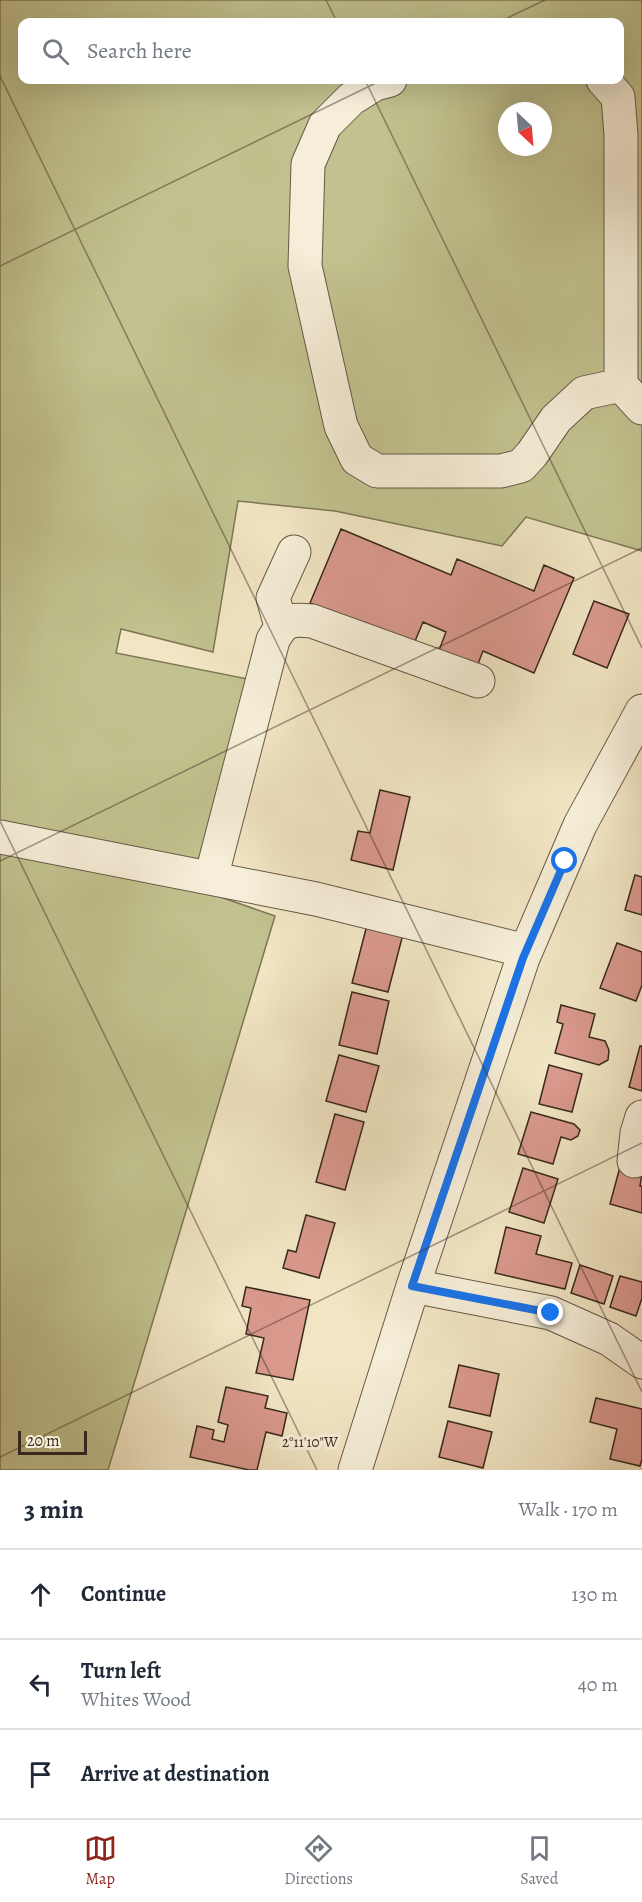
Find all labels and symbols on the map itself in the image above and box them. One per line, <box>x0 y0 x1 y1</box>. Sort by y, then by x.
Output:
north arrow <box>498 102 552 156</box>
route start <box>551 847 577 873</box>
route end <box>537 1299 563 1325</box>
scale bar <box>18 1428 87 1456</box>
text: 2°11'10"W <box>282 1432 338 1452</box>

